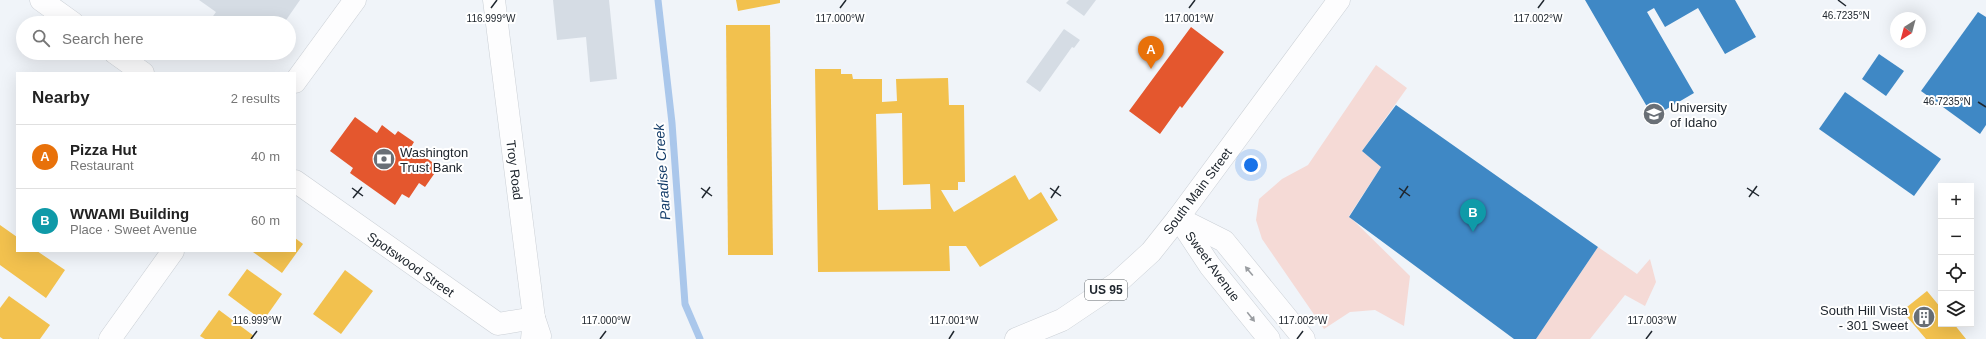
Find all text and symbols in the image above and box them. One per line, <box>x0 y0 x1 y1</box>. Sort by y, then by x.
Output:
text: 46.7235°N <box>1822 10 1870 21</box>
north arrow <box>1890 12 1926 48</box>
text: 116.999°W <box>467 13 516 24</box>
text: 117.000°W <box>816 13 865 24</box>
text: 117.001°W <box>1165 13 1214 24</box>
text: 117.002°W <box>1514 13 1563 24</box>
search box <box>16 16 296 60</box>
icon: search <box>30 27 52 49</box>
text: Search here <box>62 30 144 47</box>
pin: A <box>1138 36 1164 69</box>
text: Nearby <box>32 88 90 107</box>
text: 2 results <box>231 91 280 106</box>
text: 46.7235°N <box>1923 96 1971 107</box>
place label: University of Idaho <box>1670 100 1728 130</box>
school or university icon: University of Idaho <box>1641 101 1667 127</box>
water label: Paradise Creek <box>651 122 673 221</box>
street label: Troy Road <box>503 139 526 201</box>
text: Pizza Hut <box>70 141 137 158</box>
place label: Washington Trust Bank <box>400 145 468 175</box>
street label: South Main Street <box>1160 145 1235 237</box>
bank icon: Washington Trust Bank <box>371 146 397 172</box>
text: A <box>40 149 50 164</box>
text: 40 m <box>251 149 280 164</box>
your location <box>1241 155 1261 175</box>
text: Restaurant <box>70 158 134 173</box>
map controls <box>1938 183 1974 327</box>
button: + <box>1938 183 1974 219</box>
pin: B <box>1460 199 1486 232</box>
text: WWAMI Building <box>70 205 189 222</box>
text: B <box>40 213 50 228</box>
text: 60 m <box>251 213 280 228</box>
button: − <box>1938 219 1974 255</box>
text: Place · Sweet Avenue <box>70 222 197 237</box>
street label: Sweet Avenue <box>1182 228 1243 304</box>
street label: Spotswood Street <box>364 229 457 300</box>
button: locate <box>1938 255 1974 291</box>
one-way arrow <box>1244 266 1253 277</box>
road number: US 95 <box>1085 280 1127 300</box>
button: layers <box>1938 291 1974 327</box>
place label: South Hill Vista - 301 Sweet <box>1820 303 1909 333</box>
building icon: South Hill Vista - 301 Sweet <box>1911 304 1937 330</box>
one-way arrow <box>1247 312 1256 322</box>
text: 116.999°W <box>233 315 282 326</box>
text: 117.000°W <box>582 315 631 326</box>
text: 117.001°W <box>930 315 979 326</box>
text: 117.002°W <box>1279 315 1328 326</box>
text: 117.003°W <box>1628 315 1677 326</box>

